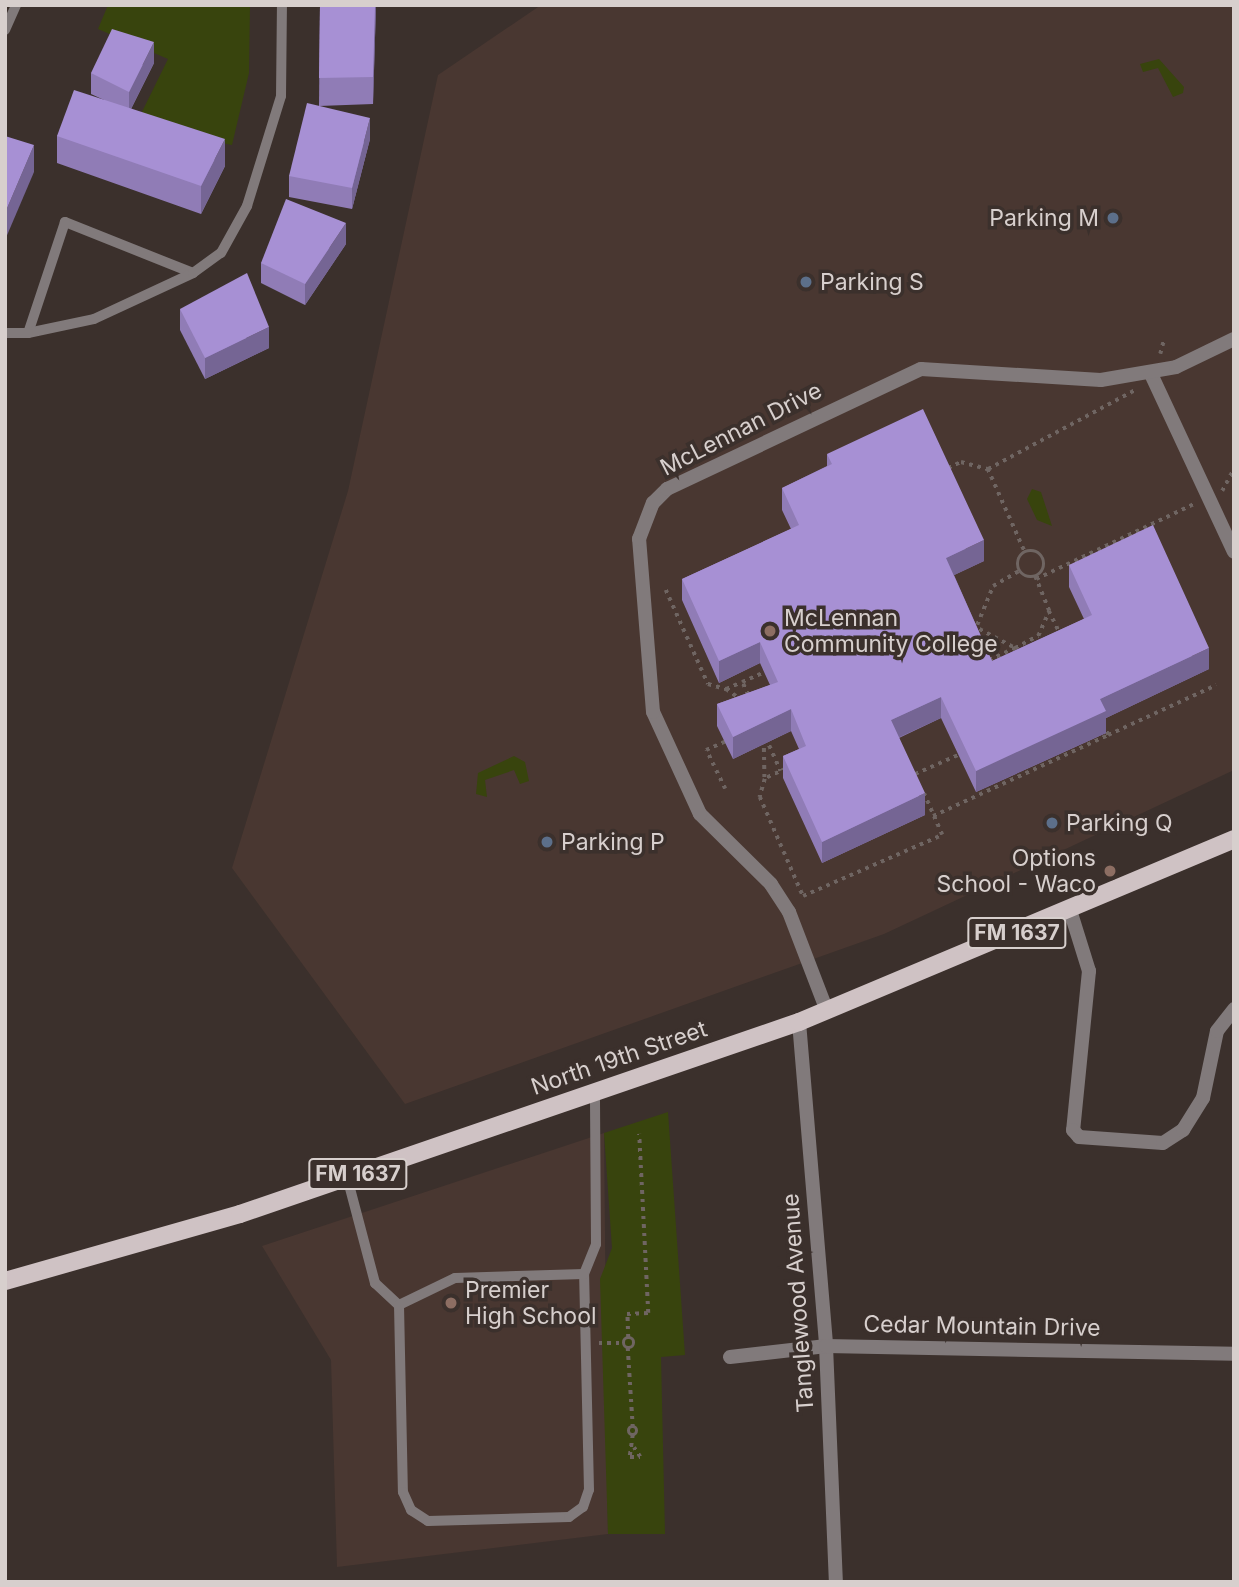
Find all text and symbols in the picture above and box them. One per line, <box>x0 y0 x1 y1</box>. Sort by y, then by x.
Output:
place label: Parking M <box>989 204 1099 232</box>
marker: Parking M <box>1105 210 1121 226</box>
place label: Parking S <box>820 268 924 296</box>
marker: Parking S <box>798 274 814 290</box>
street label: McLennan Drive <box>656 376 826 482</box>
place label: McLennan Community College <box>784 604 998 658</box>
marker: McLennan Community College <box>762 623 778 639</box>
place label: Parking Q <box>1066 809 1173 837</box>
marker: Parking Q <box>1044 815 1060 831</box>
place label: Parking P <box>561 828 665 856</box>
marker: Parking P <box>539 834 555 850</box>
place label: Options School - Waco <box>936 844 1096 898</box>
marker: Options School - Waco <box>1102 863 1118 879</box>
road number: FM 1637 <box>966 916 1068 950</box>
street label: North 19th Street <box>527 1015 711 1101</box>
road number: FM 1637 <box>307 1156 409 1192</box>
street label: Tanglewood Avenue <box>777 1192 819 1414</box>
place label: Premier High School <box>465 1276 596 1330</box>
marker: Premier High School <box>443 1295 459 1311</box>
street label: Cedar Mountain Drive <box>863 1310 1101 1342</box>

